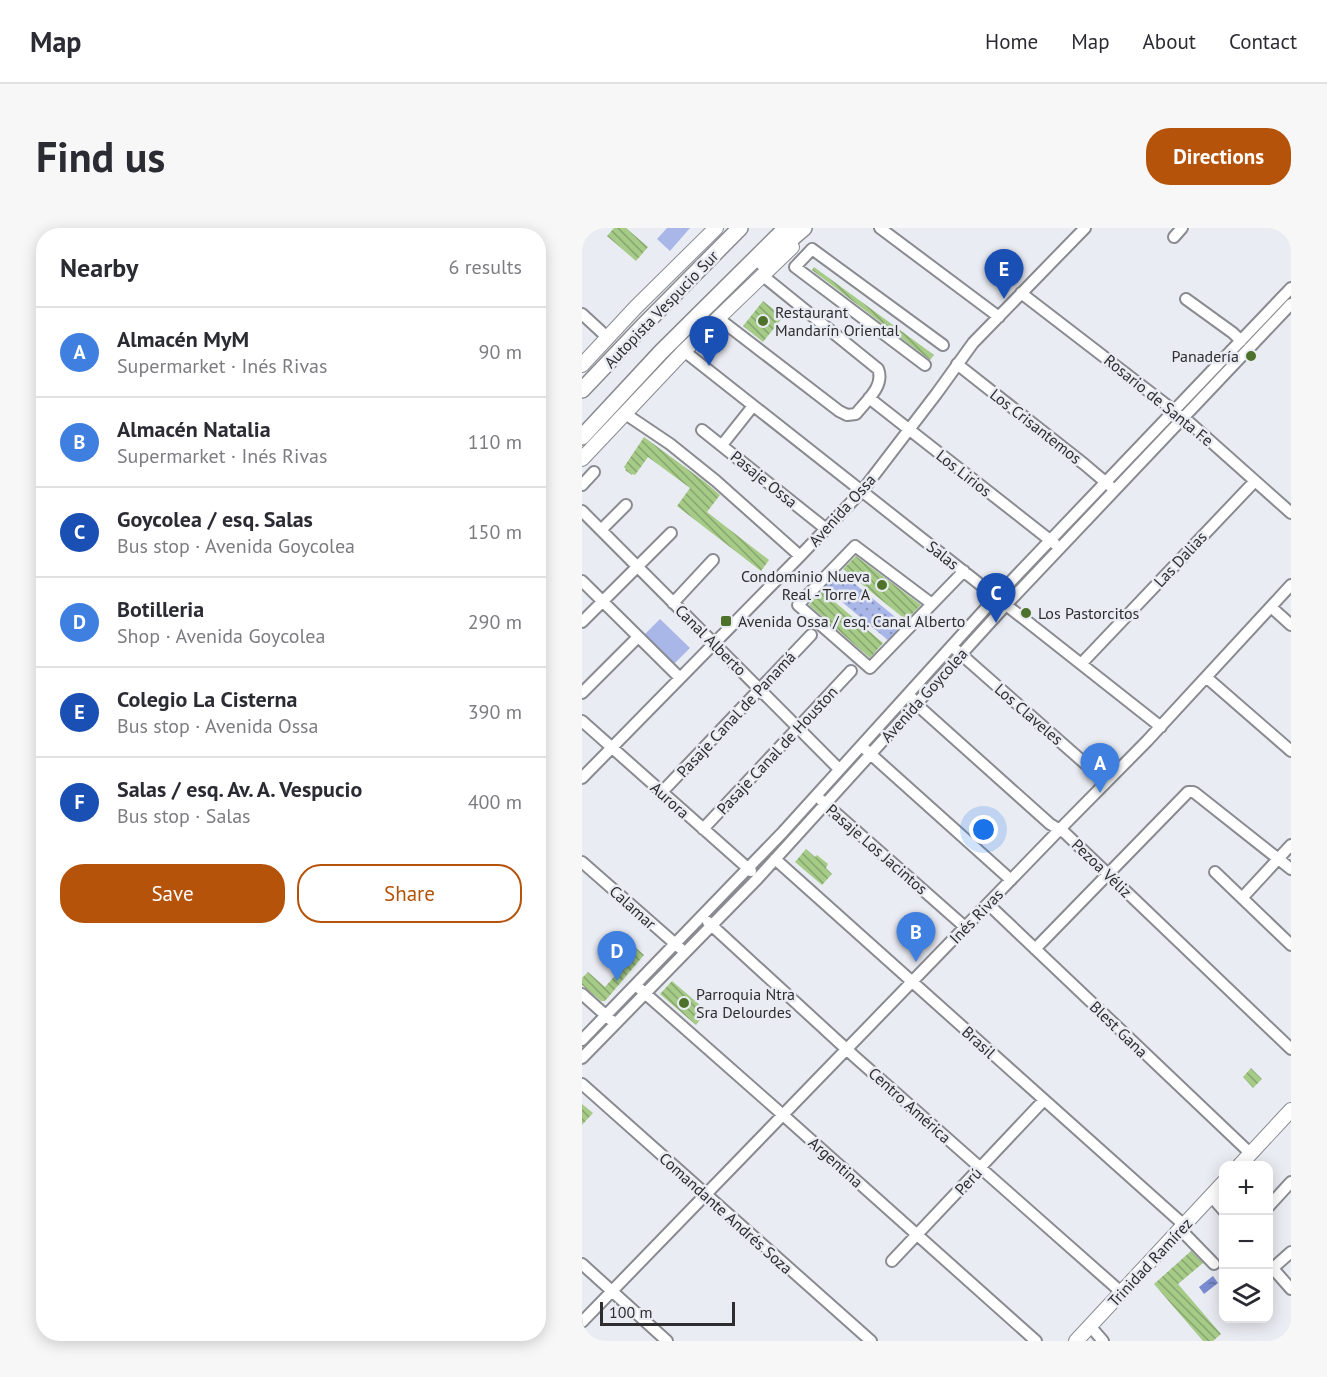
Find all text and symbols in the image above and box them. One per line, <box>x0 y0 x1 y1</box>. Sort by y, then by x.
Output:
text: Map <box>30 23 81 60</box>
text: Home <box>985 28 1038 55</box>
text: Map <box>1071 28 1110 55</box>
text: About <box>1143 28 1196 55</box>
text: Contact <box>1229 28 1297 55</box>
button: Directions <box>1146 128 1291 185</box>
text: Find us <box>36 129 165 184</box>
street label: Autopista Vespucio Sur <box>600 246 723 372</box>
pin: E <box>984 250 1024 299</box>
text: Nearby <box>60 251 138 284</box>
text: 6 results <box>449 254 522 280</box>
place label: Restaurant Mandarín Oriental <box>775 302 900 340</box>
marker: Restaurant Mandarín Oriental <box>756 314 770 328</box>
pin: F <box>690 316 728 366</box>
text: Almacén MyM <box>117 325 249 353</box>
text: A <box>73 339 86 365</box>
text: 90 m <box>479 339 522 365</box>
place label: Panadería <box>1172 346 1239 366</box>
marker: Panadería <box>1244 349 1258 363</box>
street label: Rosario de Santa Fe <box>1100 350 1218 450</box>
text: Supermarket · Inés Rivas <box>117 353 327 379</box>
street label: Los Crisantemos <box>986 384 1086 468</box>
text: Almacén Natalia <box>117 415 271 443</box>
text: B <box>74 429 85 455</box>
text: 110 m <box>468 429 522 455</box>
text: Supermarket · Inés Rivas <box>117 443 327 469</box>
street label: Los Lirios <box>932 445 996 501</box>
street label: Pasaje Ossa <box>727 446 801 512</box>
street label: Avenida Ossa <box>804 470 880 550</box>
text: Goycolea / esq. Salas <box>117 505 313 533</box>
text: C <box>74 519 85 545</box>
text: 150 m <box>468 519 522 545</box>
street label: Las Dalias <box>1149 527 1211 591</box>
text: Bus stop · Avenida Goycolea <box>117 533 355 559</box>
street label: Salas <box>923 536 963 574</box>
place label: Condominio Nueva Real - Torre A <box>741 566 871 604</box>
pin: C <box>976 574 1016 623</box>
marker: Condominio Nueva Real - Torre A <box>875 578 889 592</box>
text: Botilleria <box>117 595 204 623</box>
street label: Canal Alberto <box>671 600 751 680</box>
place label: Los Pastorcitos <box>1038 603 1140 623</box>
marker: Los Pastorcitos <box>1019 606 1033 620</box>
text: D <box>73 609 86 635</box>
text: 290 m <box>468 609 522 635</box>
place label: Avenida Ossa / esq. Canal Alberto <box>738 611 965 631</box>
marker: Avenida Ossa / esq. Canal Alberto <box>719 614 733 628</box>
text: Shop · Avenida Goycolea <box>117 623 325 649</box>
street label: Avenida Goycolea <box>876 644 972 746</box>
street label: Pasaje Canal de Panamá <box>672 647 800 781</box>
street label: Los Claveles <box>991 679 1067 749</box>
street label: Pasaje Canal de Houston <box>712 682 842 818</box>
text: Colegio La Cisterna <box>117 685 297 713</box>
text: E <box>74 699 85 725</box>
text: 390 m <box>468 699 522 725</box>
text: Bus stop · Avenida Ossa <box>117 713 318 739</box>
pin: A <box>1080 744 1120 793</box>
text: Salas / esq. Av. A. Vespucio <box>117 775 362 803</box>
street label: Aurora <box>646 777 694 823</box>
text: F <box>74 789 85 815</box>
text: 400 m <box>468 789 522 815</box>
street label: Pasaje Los Jacintos <box>822 799 932 899</box>
text: Bus stop · Salas <box>117 803 250 829</box>
your location <box>969 815 998 844</box>
street label: Pezoa Véliz <box>1068 834 1136 902</box>
button: Save <box>60 864 285 923</box>
button: Share <box>297 864 522 923</box>
street label: Calamar <box>606 881 661 933</box>
street label: Inés Rivas <box>945 884 1007 948</box>
pin: B <box>896 912 936 962</box>
pin: D <box>597 932 636 981</box>
place label: Parroquia Ntra Sra Delourdes <box>696 984 795 1022</box>
marker: Parroquia Ntra Sra Delourdes <box>677 996 691 1010</box>
street label: Blest Gana <box>1086 996 1152 1062</box>
street label: Brasil <box>958 1022 1000 1063</box>
street label: Centro América <box>865 1063 955 1147</box>
street label: Argentina <box>805 1132 867 1192</box>
street label: Comandante Andrés Soza <box>655 1148 797 1278</box>
map controls <box>1219 1161 1273 1323</box>
button: + <box>1219 1161 1273 1215</box>
street label: Perú <box>950 1163 986 1199</box>
street label: Trinidad Ramírez <box>1104 1213 1196 1311</box>
button: − <box>1219 1215 1273 1269</box>
button: layers <box>1219 1269 1273 1323</box>
scale bar <box>600 1299 735 1326</box>
text: 100 m <box>609 1302 652 1322</box>

